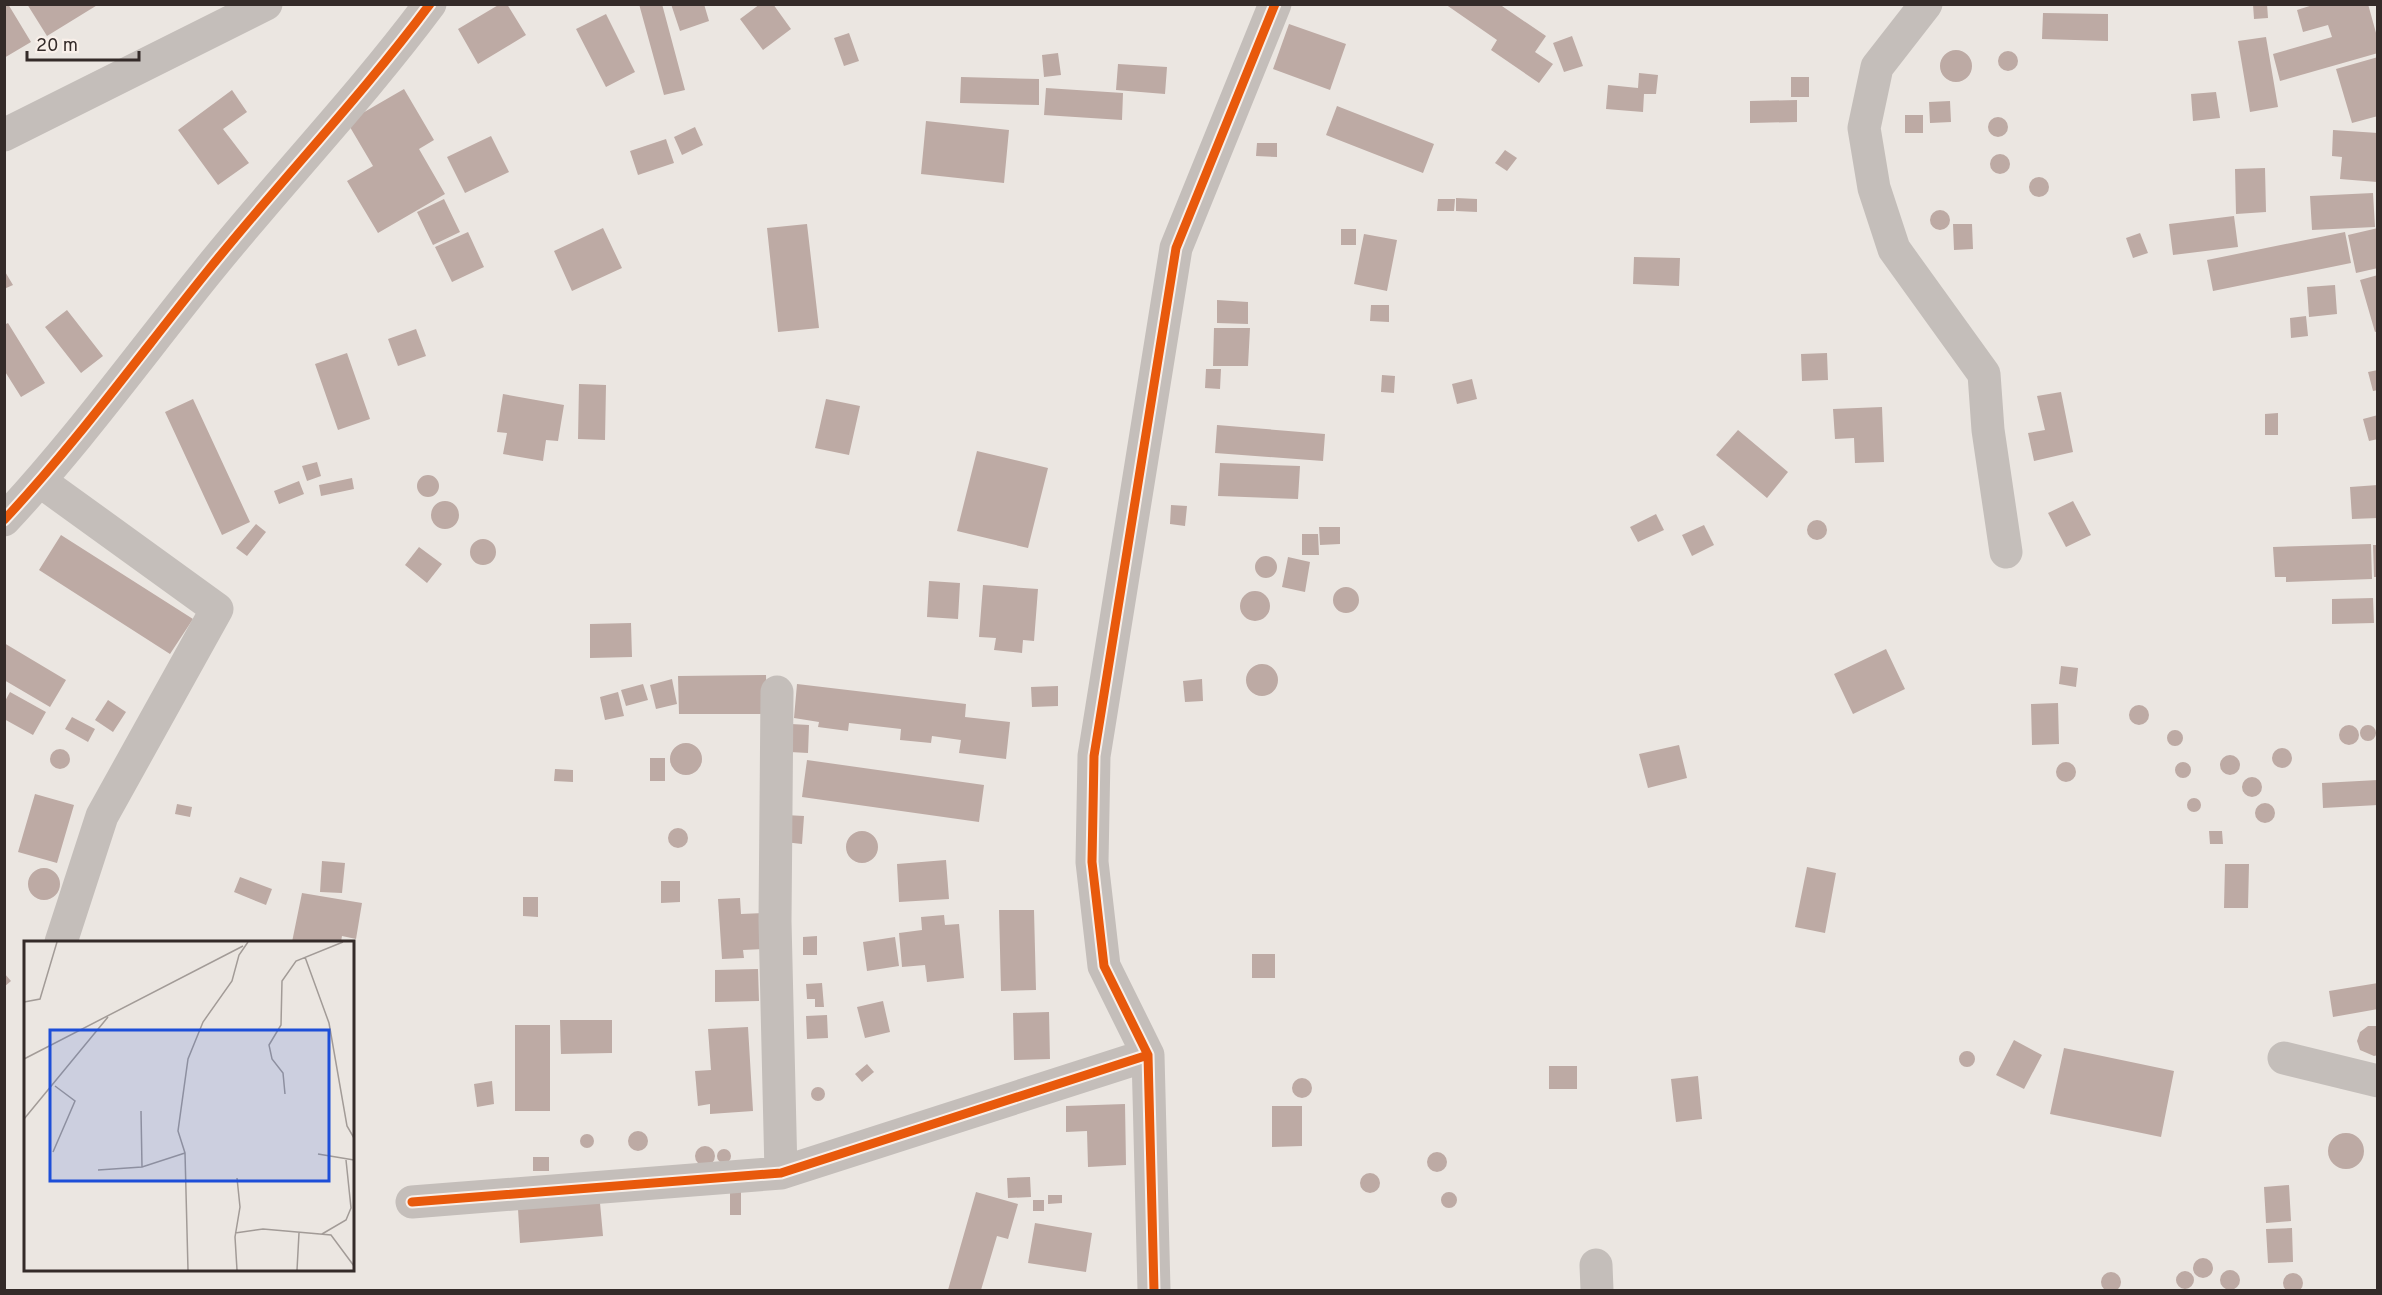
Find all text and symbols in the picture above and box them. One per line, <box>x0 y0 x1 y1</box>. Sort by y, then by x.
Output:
scale bar <box>27 24 140 62</box>
text: 20 m <box>36 35 78 58</box>
inset map <box>24 941 354 1271</box>

